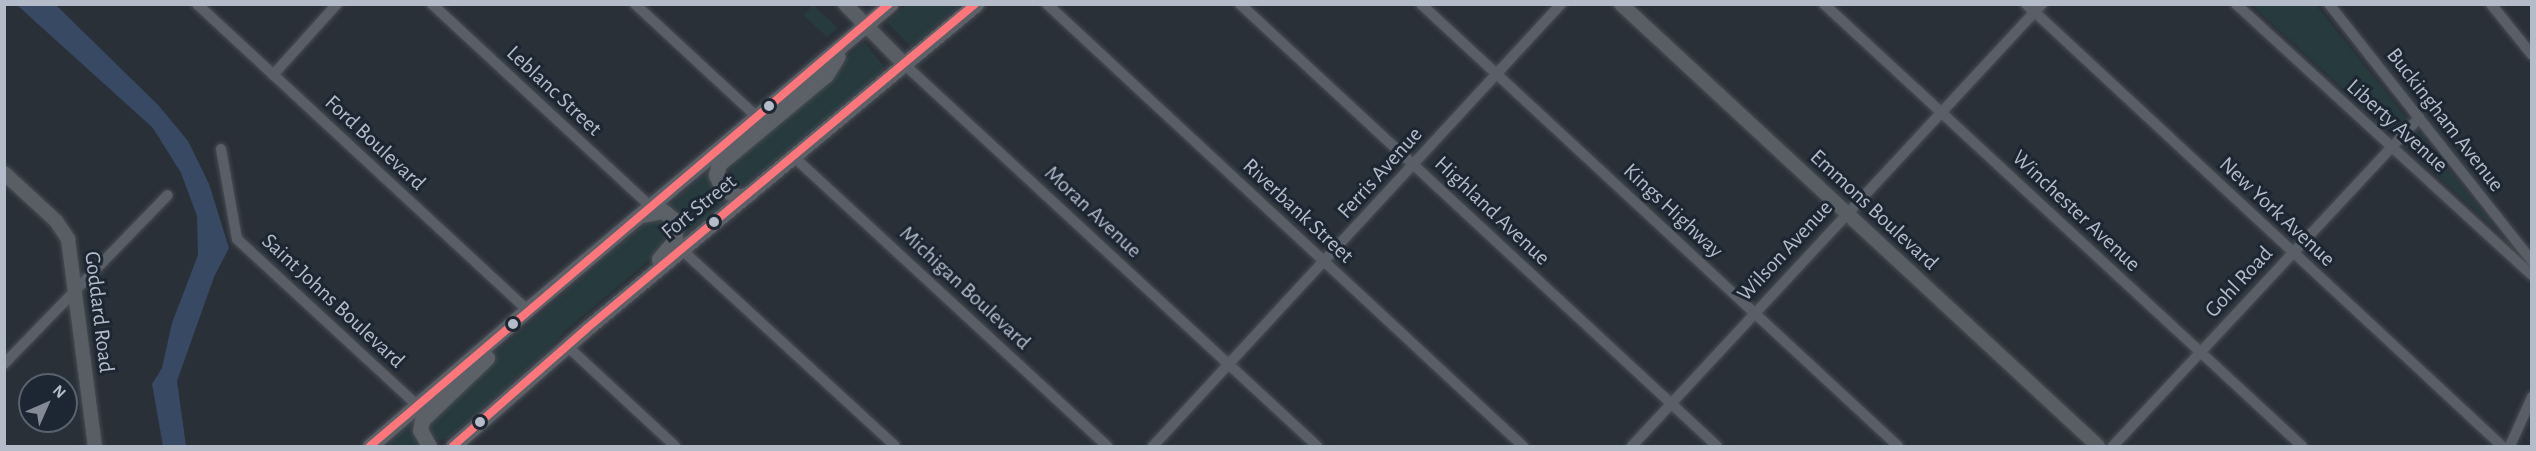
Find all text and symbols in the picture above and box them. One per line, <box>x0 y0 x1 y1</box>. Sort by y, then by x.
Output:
street label: Leblanc Street <box>501 40 607 142</box>
street label: Buckingham Avenue <box>2381 43 2509 197</box>
street label: Liberty Avenue <box>2341 74 2453 178</box>
street label: Ford Boulevard <box>319 90 431 196</box>
unlabelled marker <box>763 100 775 112</box>
street label: Ferris Avenue <box>1332 122 1428 224</box>
street label: Emmons Boulevard <box>1804 144 1944 276</box>
street label: Winchester Avenue <box>2006 145 2146 277</box>
street label: Highland Avenue <box>1429 151 1555 271</box>
street label: New York Avenue <box>2214 152 2340 272</box>
street label: Riverbank Street <box>1237 153 1359 269</box>
street label: Kings Highway <box>1618 158 1728 264</box>
street label: Moran Avenue <box>1039 160 1147 264</box>
street label: Fort Street <box>656 169 742 245</box>
street label: Wilson Avenue <box>1732 195 1838 307</box>
unlabelled marker <box>708 216 720 228</box>
street label: Michigan Boulevard <box>894 220 1036 356</box>
street label: Saint Johns Boulevard <box>256 228 410 374</box>
street label: Gohl Road <box>2199 241 2279 323</box>
street label: Goddard Road <box>78 250 120 374</box>
unlabelled marker <box>507 318 519 330</box>
north arrow <box>18 373 78 433</box>
text: N <box>50 382 69 401</box>
unlabelled marker <box>474 416 486 428</box>

